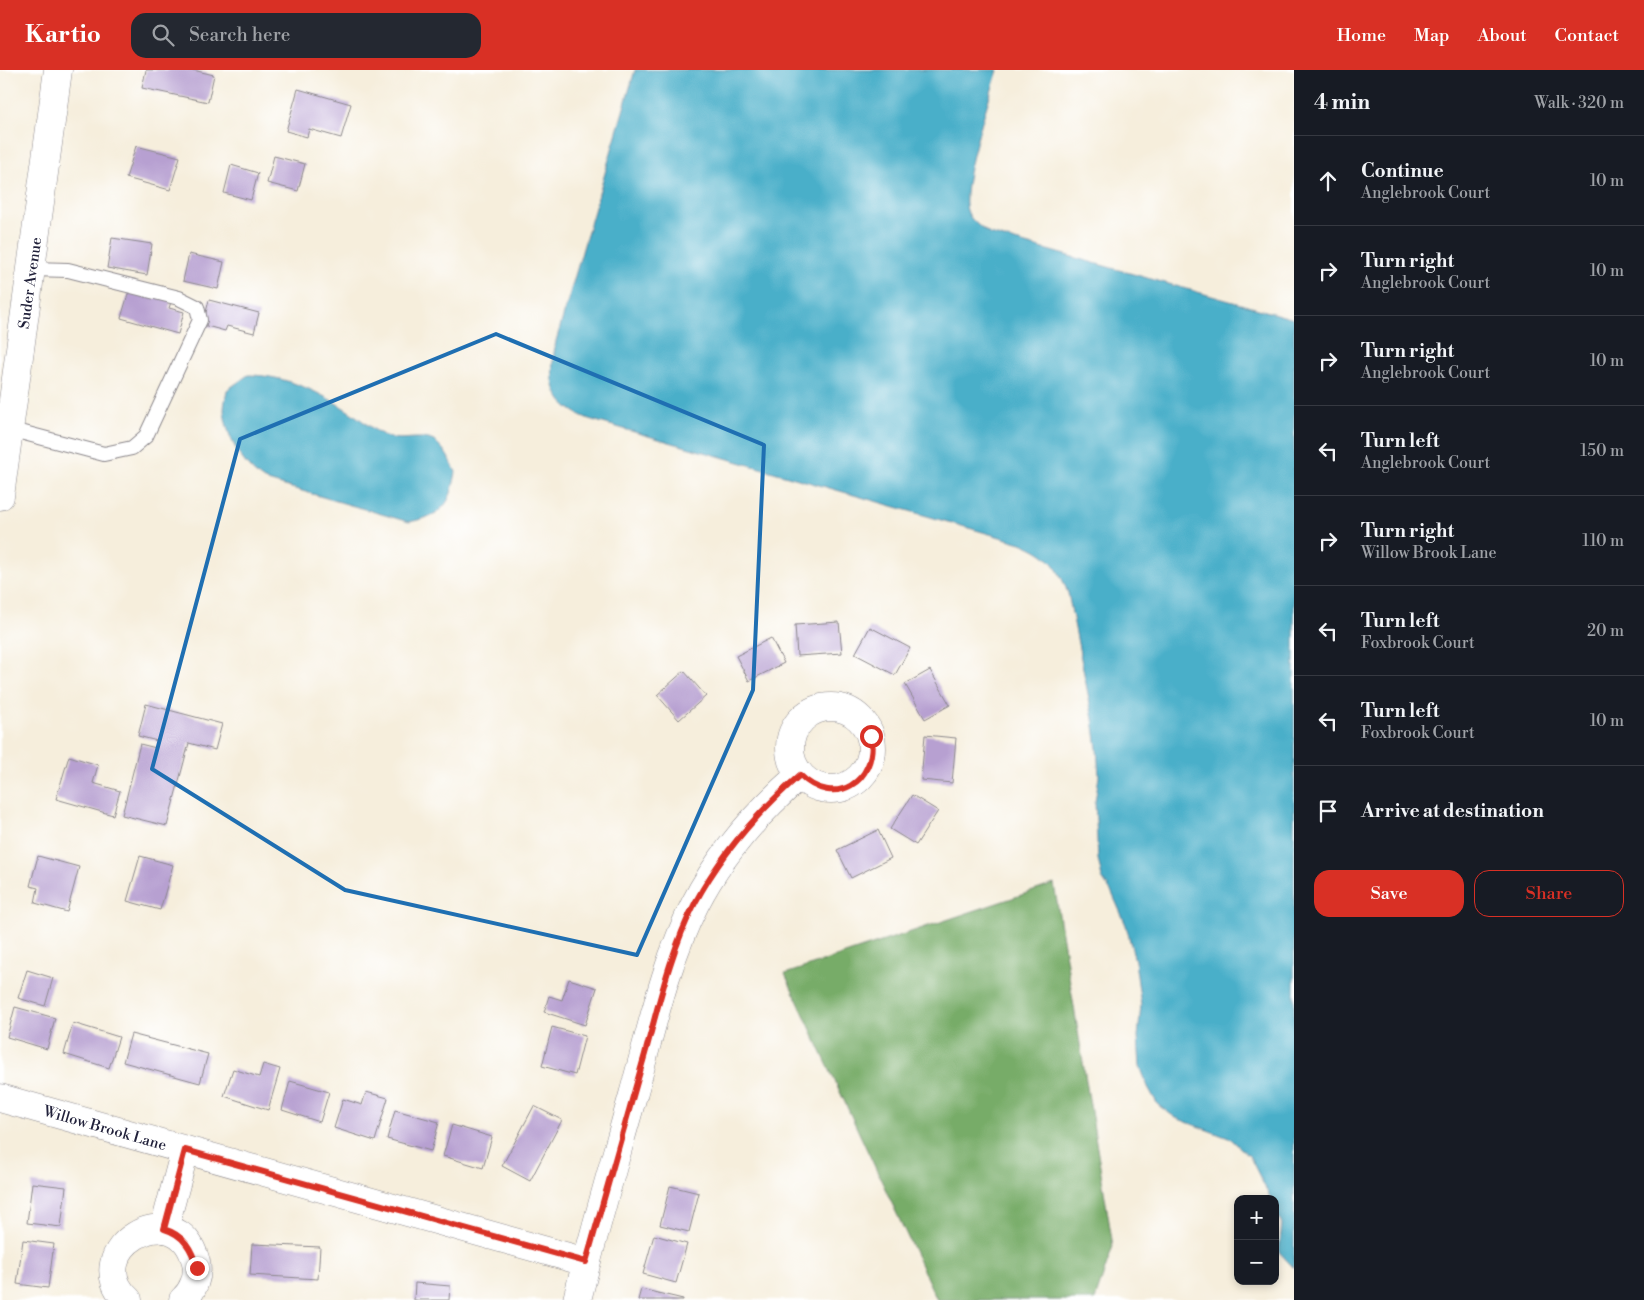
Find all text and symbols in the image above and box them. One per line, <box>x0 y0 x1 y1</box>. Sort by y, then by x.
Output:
search box <box>131 13 481 58</box>
text: Kartio <box>25 20 101 50</box>
icon: search <box>149 21 177 49</box>
text: Search here <box>189 23 290 47</box>
text: Home <box>1337 24 1386 47</box>
text: Map <box>1414 24 1450 47</box>
text: About <box>1478 24 1527 47</box>
text: Contact <box>1555 24 1619 47</box>
text: 4 min <box>1314 90 1370 116</box>
text: Walk · 320 m <box>1534 93 1624 113</box>
text: Continue <box>1361 159 1444 183</box>
icon: ahead <box>1314 167 1342 195</box>
text: 10 m <box>1590 171 1624 191</box>
text: Anglebrook Court <box>1361 183 1490 203</box>
street label: Suder Avenue <box>15 236 46 330</box>
text: Turn right <box>1361 249 1454 273</box>
icon: right <box>1314 257 1342 285</box>
text: 10 m <box>1590 261 1624 281</box>
text: Anglebrook Court <box>1361 273 1490 293</box>
text: Turn right <box>1361 339 1454 363</box>
icon: right <box>1314 347 1342 375</box>
text: 10 m <box>1590 351 1624 371</box>
text: Anglebrook Court <box>1361 363 1490 383</box>
text: Turn left <box>1361 429 1440 453</box>
icon: left <box>1314 437 1342 465</box>
text: 150 m <box>1580 441 1624 461</box>
text: Anglebrook Court <box>1361 453 1490 473</box>
text: Turn right <box>1361 519 1454 543</box>
icon: right <box>1314 527 1342 555</box>
text: 110 m <box>1582 531 1624 551</box>
text: Willow Brook Lane <box>1361 543 1497 563</box>
text: Turn left <box>1361 609 1440 633</box>
icon: left <box>1314 617 1342 645</box>
text: 20 m <box>1587 621 1624 641</box>
text: Foxbrook Court <box>1361 633 1475 653</box>
text: Turn left <box>1361 699 1440 723</box>
icon: left <box>1314 707 1342 735</box>
text: 10 m <box>1590 711 1624 731</box>
text: Foxbrook Court <box>1361 723 1475 743</box>
route start <box>860 725 883 748</box>
icon: arrive <box>1314 797 1342 825</box>
text: Arrive at destination <box>1361 799 1544 823</box>
button: Save <box>1314 870 1464 917</box>
button: Share <box>1474 870 1624 917</box>
street label: Willow Brook Lane <box>40 1102 169 1155</box>
map controls <box>1234 1195 1279 1285</box>
button: + <box>1234 1195 1279 1240</box>
button: − <box>1234 1240 1279 1285</box>
route end <box>186 1257 209 1280</box>

